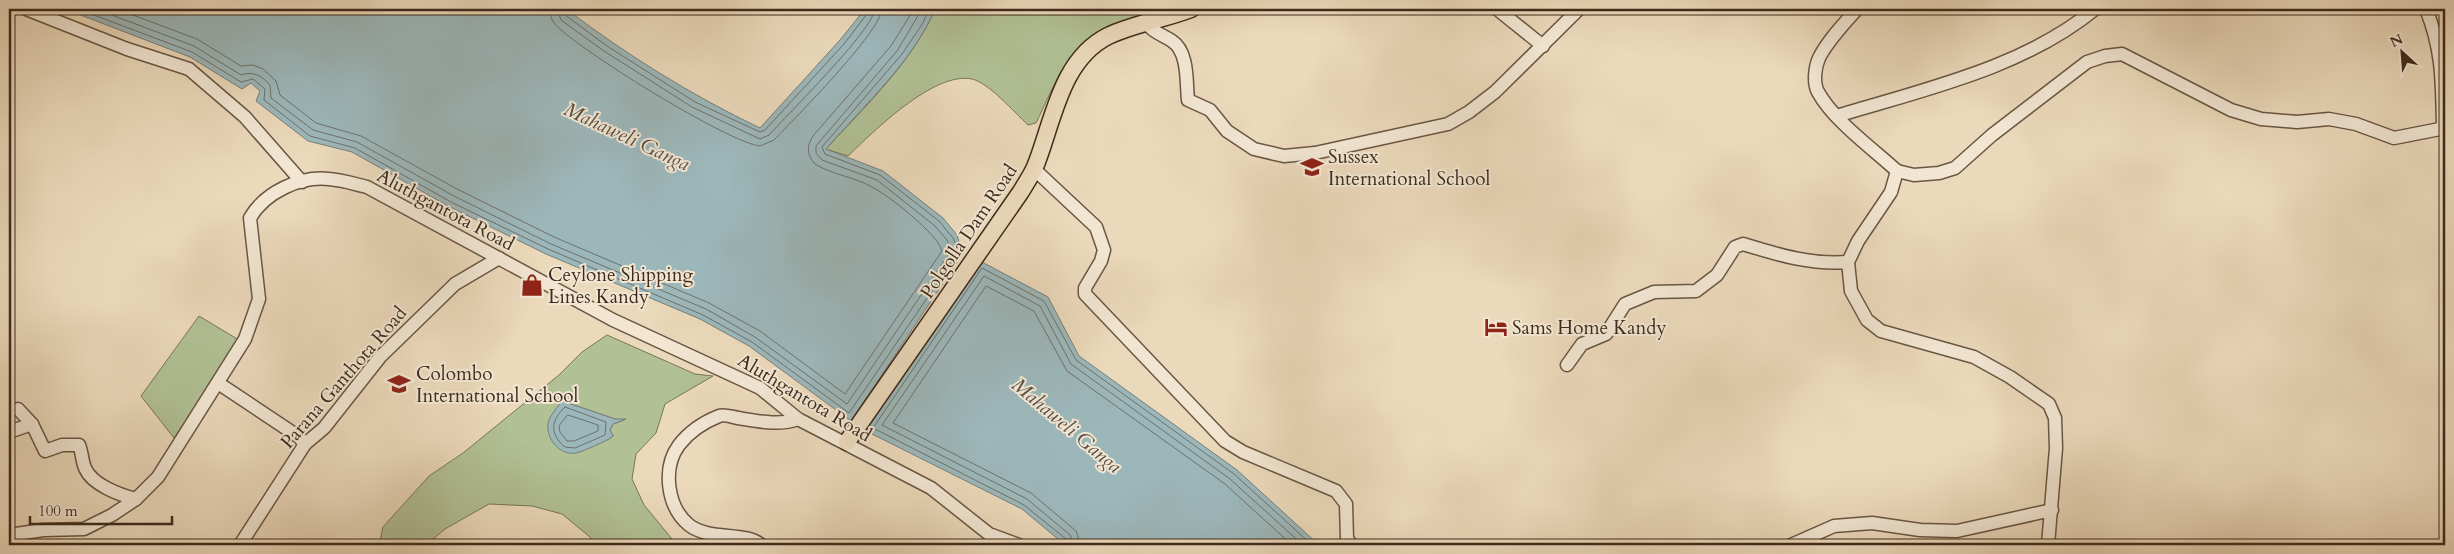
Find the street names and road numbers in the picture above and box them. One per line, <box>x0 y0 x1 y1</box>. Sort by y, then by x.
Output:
street label: Polgolla Dam Road <box>914 159 1023 304</box>
street label: Aluthgantota Road <box>372 163 519 257</box>
street label: Parana Ganthota Road <box>275 301 413 454</box>
street label: Aluthgantota Road <box>733 348 876 448</box>

